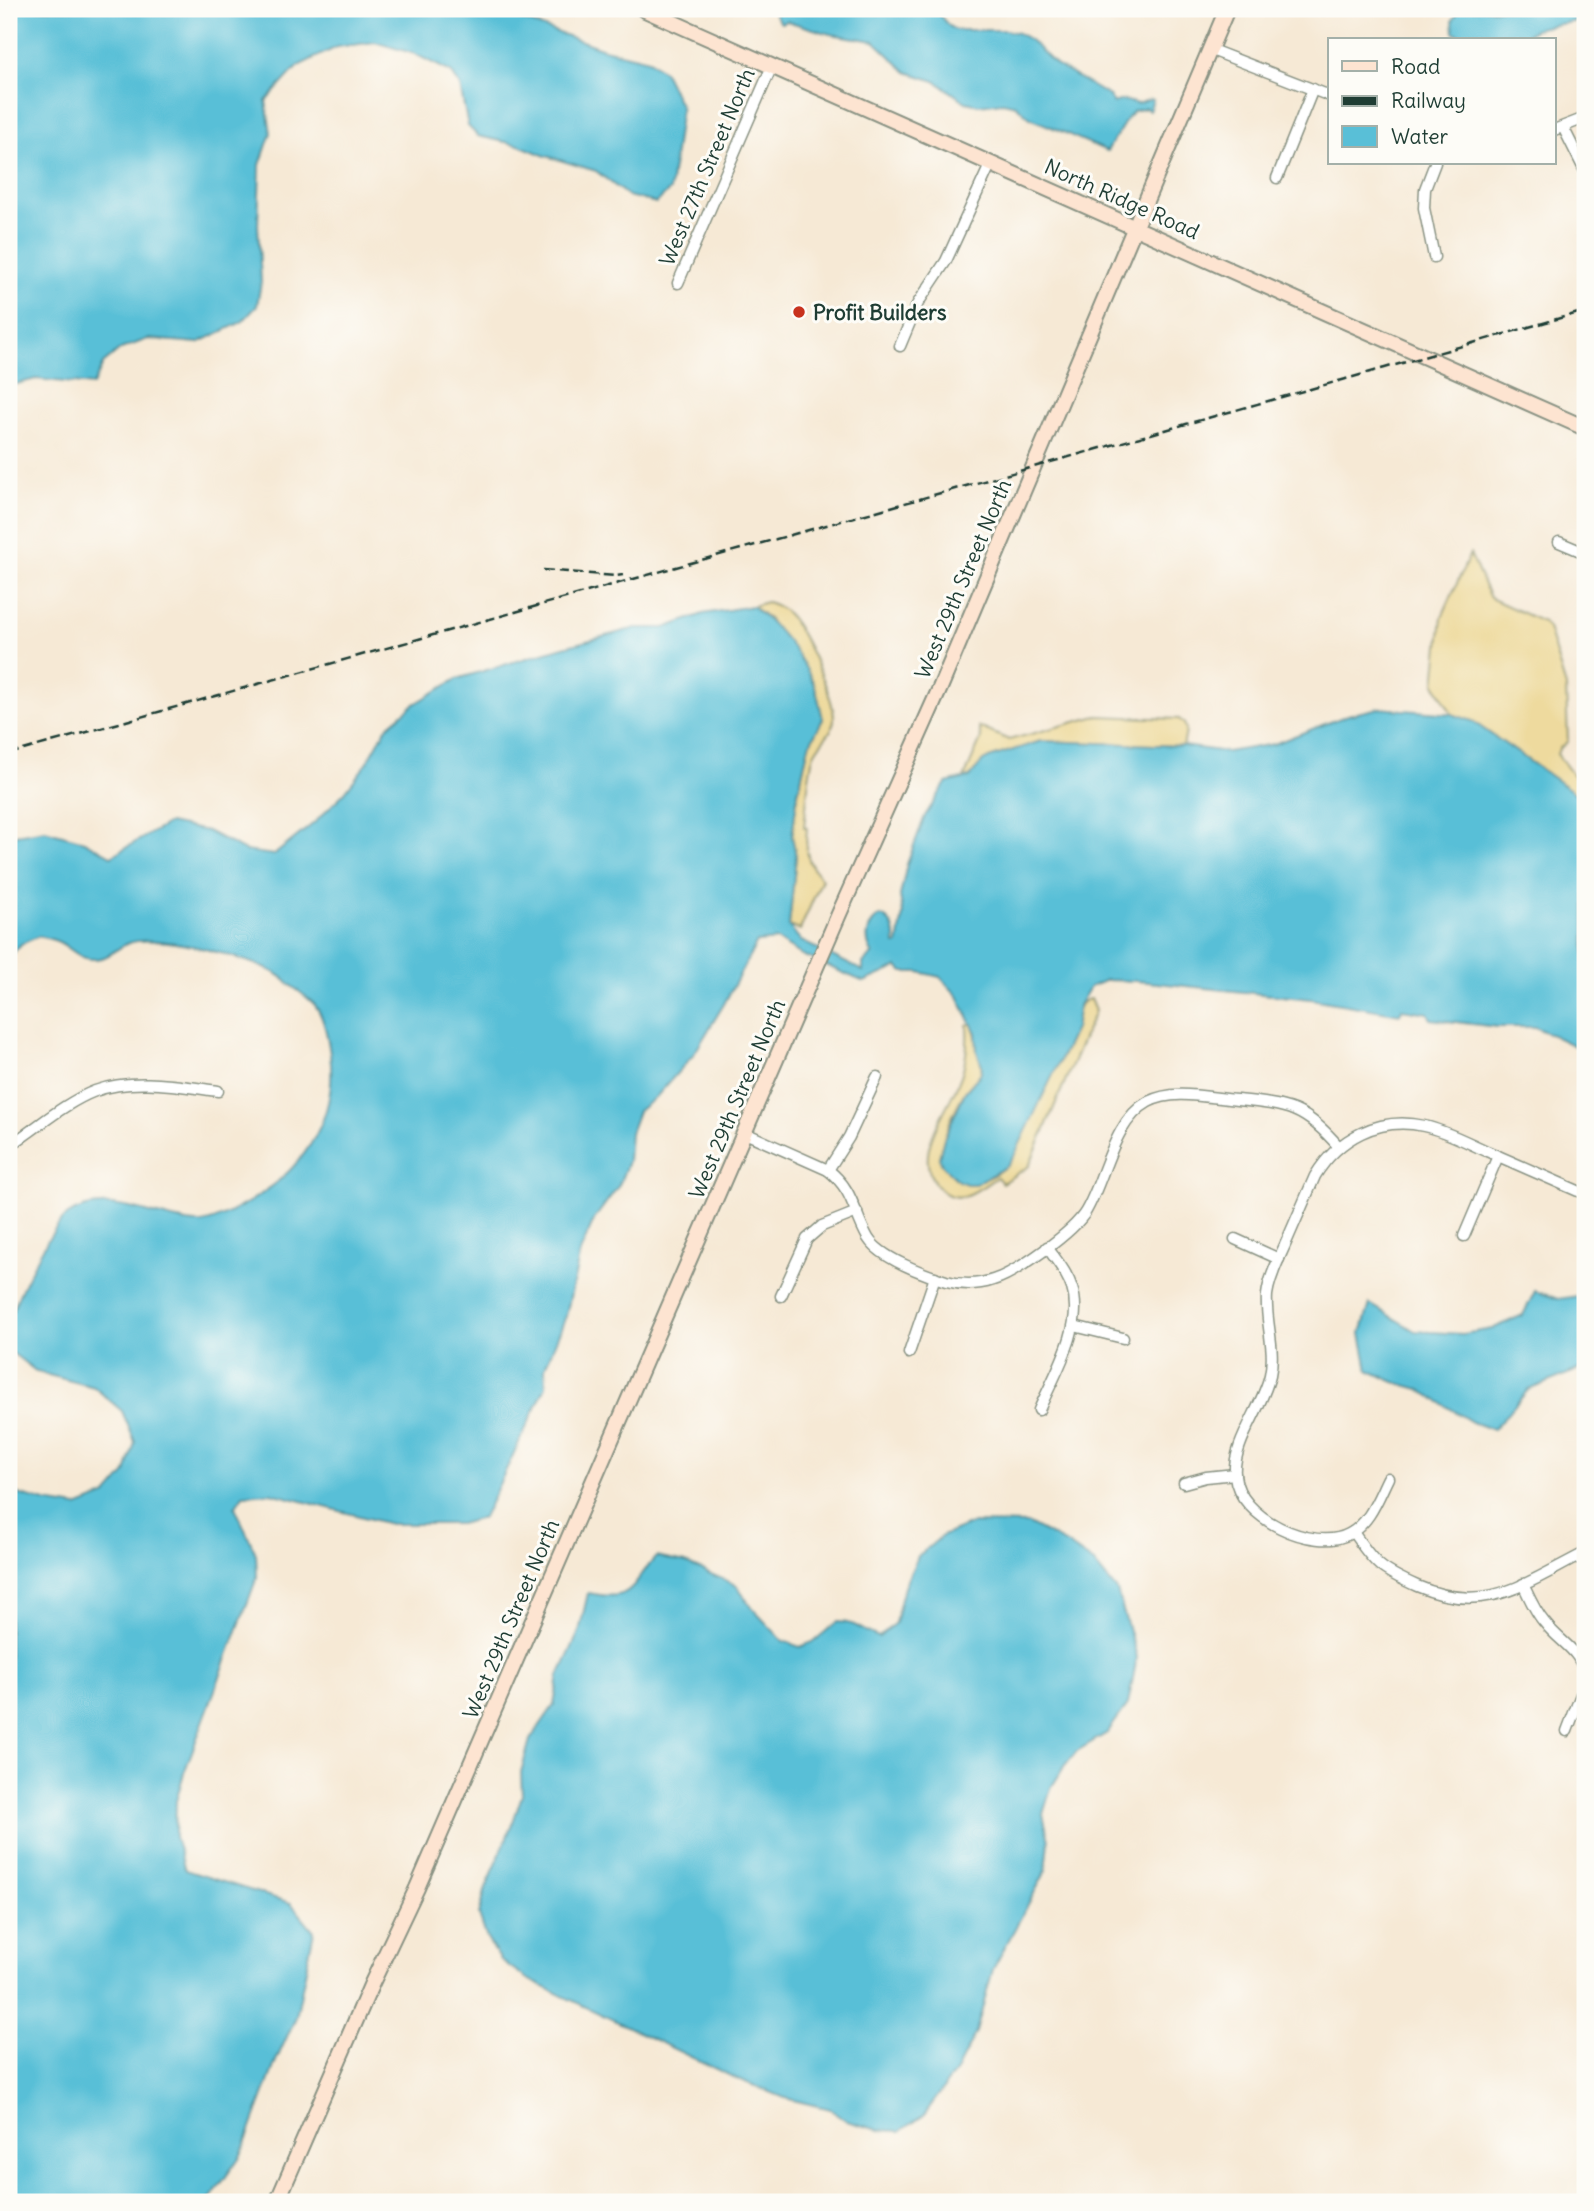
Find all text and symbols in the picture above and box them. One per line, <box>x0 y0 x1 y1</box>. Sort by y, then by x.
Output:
legend <box>1328 38 1556 164</box>
text: Road <box>1391 53 1440 80</box>
street label: West 27th Street North <box>653 64 761 270</box>
text: Railway <box>1391 87 1466 114</box>
text: Water <box>1391 123 1449 150</box>
street label: North Ridge Road <box>1040 153 1204 245</box>
place label: Profit Builders <box>813 299 947 326</box>
marker: Profit Builders <box>791 304 807 320</box>
street label: West 29th Street North <box>909 475 1017 683</box>
street label: West 29th Street North <box>683 995 791 1203</box>
street label: West 29th Street North <box>457 1515 565 1723</box>

